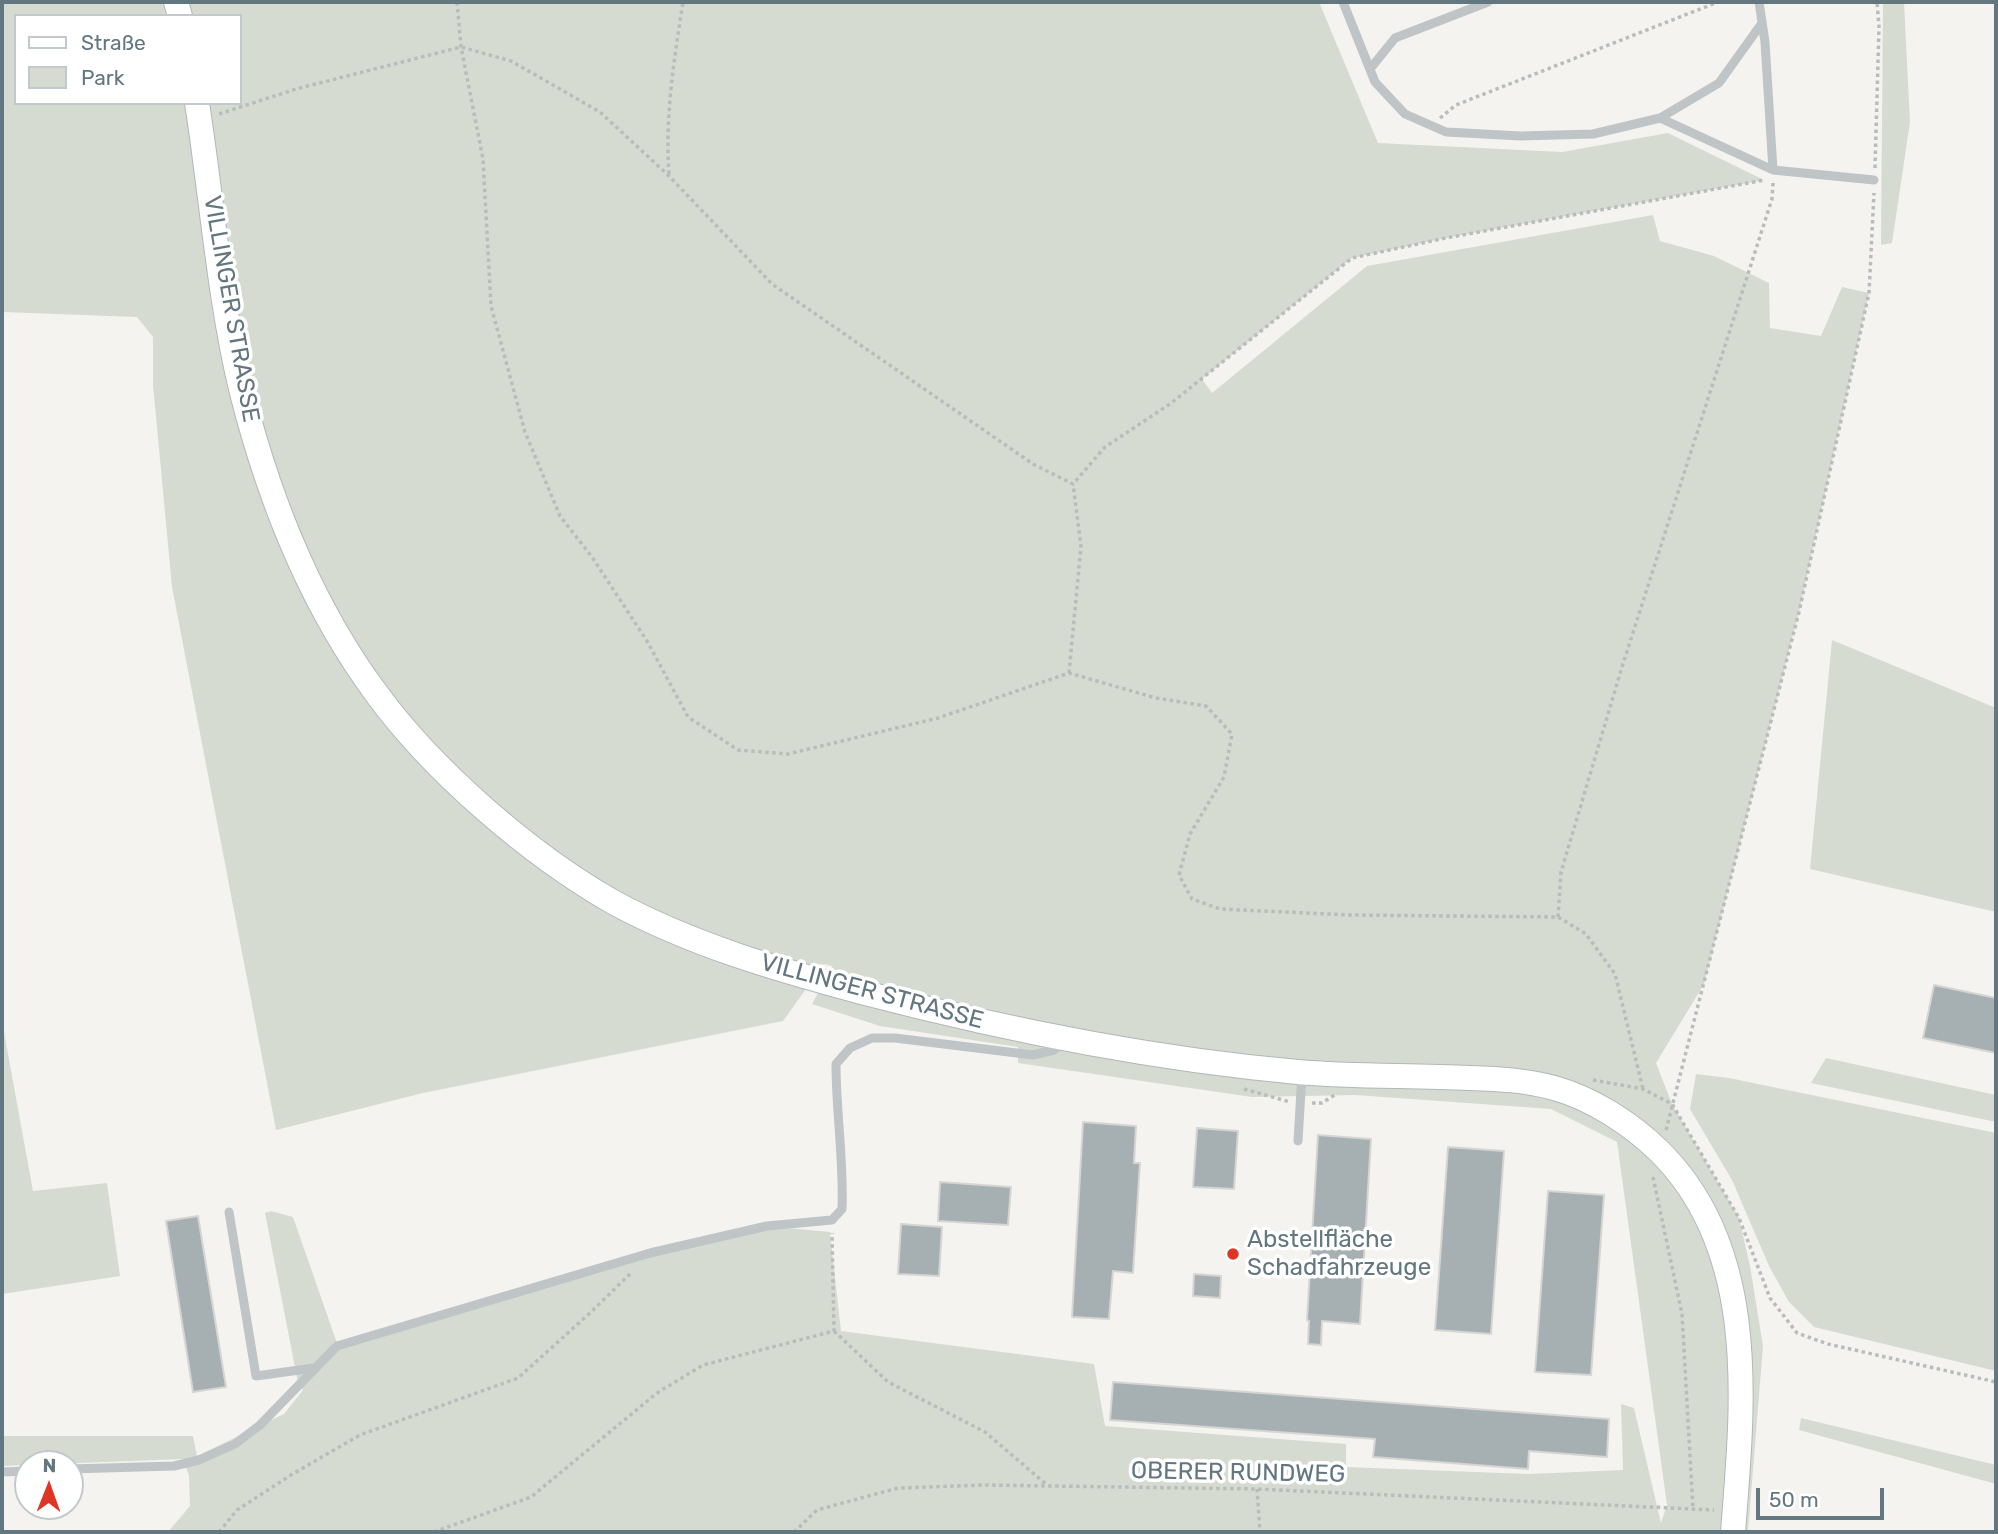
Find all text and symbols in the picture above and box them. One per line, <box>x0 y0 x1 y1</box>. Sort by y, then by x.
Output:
legend <box>14 14 242 105</box>
text: Straße <box>81 30 146 55</box>
text: Park <box>81 65 125 90</box>
street label: VILLINGER STRASSE <box>197 193 265 425</box>
street label: VILLINGER STRASSE <box>757 948 987 1036</box>
place label: Abstellfläche Schadfahrzeuge <box>1247 1226 1431 1282</box>
marker: Abstellfläche Schadfahrzeuge <box>1225 1246 1241 1262</box>
north arrow <box>14 1450 84 1520</box>
text: N <box>42 1454 56 1477</box>
street label: OBERER RUNDWEG <box>1131 1457 1345 1489</box>
scale bar <box>1760 1474 1888 1518</box>
text: 50 m <box>1769 1487 1819 1512</box>

